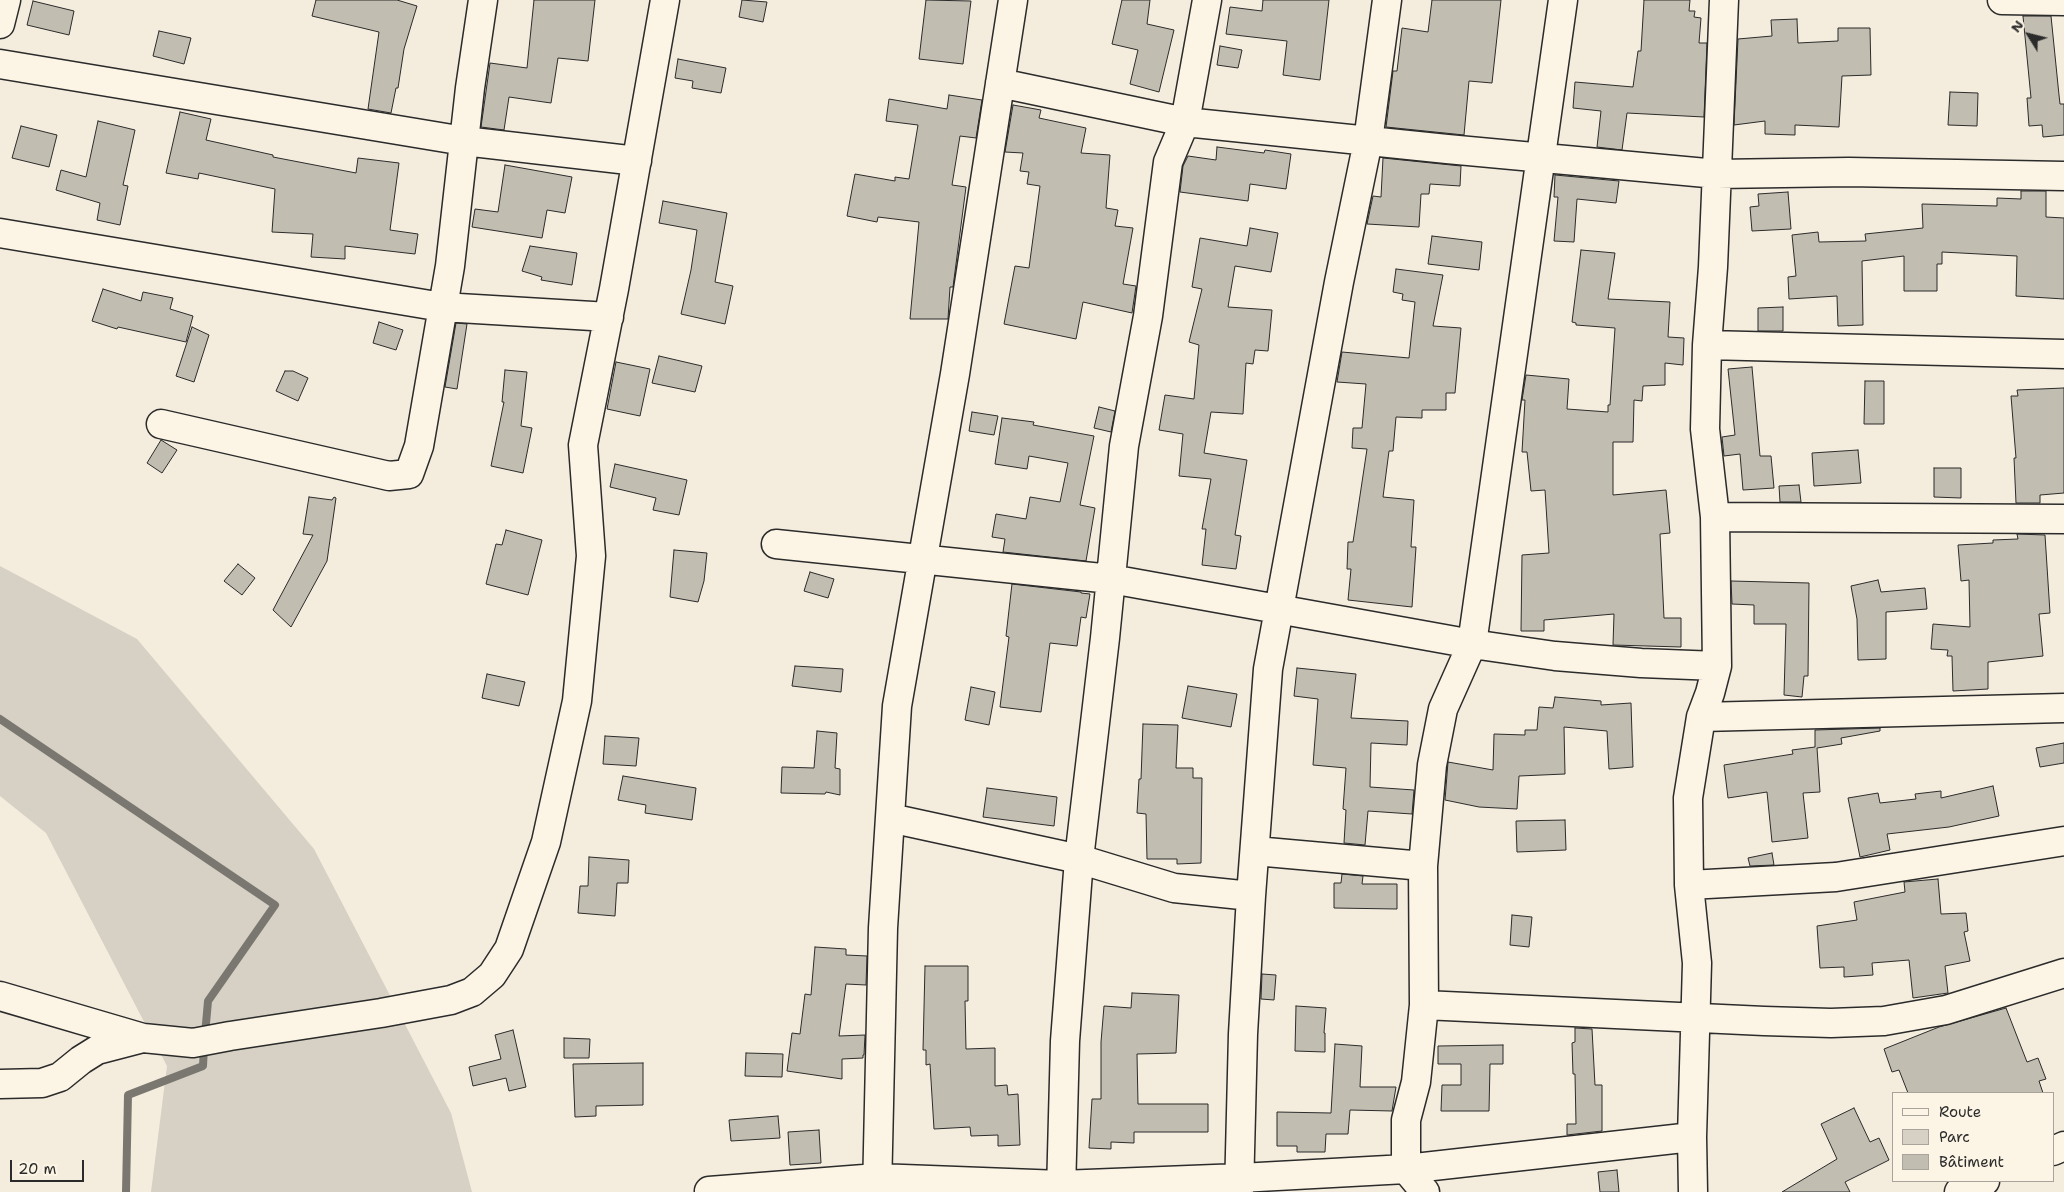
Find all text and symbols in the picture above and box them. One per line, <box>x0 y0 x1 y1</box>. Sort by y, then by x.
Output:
north arrow <box>2004 10 2054 60</box>
text: N <box>2006 16 2027 36</box>
legend <box>1892 1092 2054 1182</box>
text: Route <box>1939 1102 1981 1122</box>
text: Parc <box>1939 1127 1970 1147</box>
scale bar <box>12 1150 86 1182</box>
text: Bâtiment <box>1939 1152 2004 1172</box>
text: 20 m <box>18 1159 57 1179</box>

